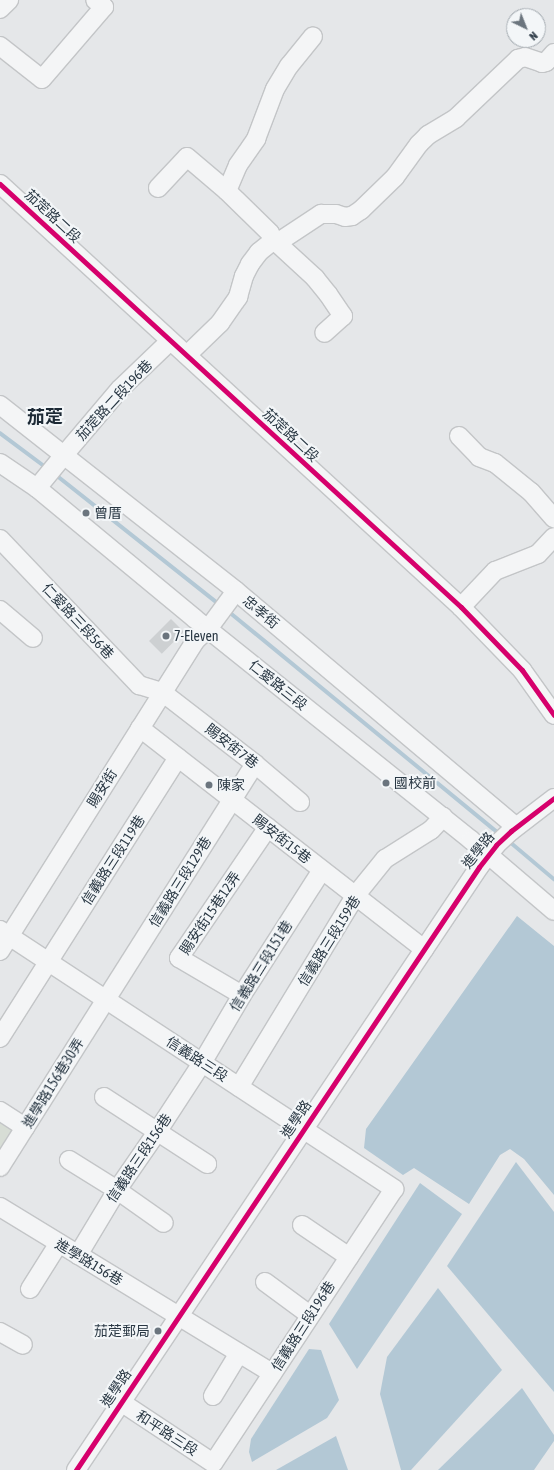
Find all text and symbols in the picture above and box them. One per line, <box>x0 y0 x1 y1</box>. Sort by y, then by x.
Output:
north arrow <box>506 8 546 48</box>
text: N <box>527 29 540 43</box>
street label: 茄萣路二段 <box>22 186 84 246</box>
street label: 茄萣路二段196巷 <box>72 356 156 444</box>
street label: 茄萣路二段 <box>260 405 322 465</box>
district label: 茄萣 <box>27 406 63 428</box>
place label: 曾厝 <box>94 505 122 521</box>
marker: 曾厝 <box>81 508 91 518</box>
street label: 仁愛路三段56巷 <box>39 580 117 662</box>
street label: 忠孝街 <box>240 592 282 632</box>
place label: 7-Eleven <box>174 628 219 644</box>
marker: 7-Eleven <box>161 631 171 641</box>
street label: 仁愛路三段 <box>246 656 310 714</box>
street label: 賜安街7巷 <box>202 720 262 772</box>
street label: 賜安街 <box>84 766 120 810</box>
place label: 國校前 <box>394 775 436 791</box>
place label: 陳家 <box>217 777 245 793</box>
marker: 國校前 <box>381 778 391 788</box>
marker: 陳家 <box>204 780 214 790</box>
street label: 賜安街15巷 <box>250 811 314 867</box>
street label: 信義路三段119巷 <box>78 812 148 908</box>
street label: 進學路 <box>458 828 498 872</box>
street label: 信義路三段129巷 <box>145 834 215 930</box>
street label: 賜安街15巷12弄 <box>176 868 244 958</box>
street label: 信義路三段159巷 <box>294 893 364 989</box>
street label: 信義路三段151巷 <box>226 918 296 1014</box>
street label: 信義路三段 <box>163 1033 231 1085</box>
street label: 進學路156巷30弄 <box>19 1035 87 1131</box>
street label: 進學路 <box>277 1097 315 1141</box>
street label: 信義路三段156巷 <box>103 1110 175 1206</box>
street label: 進學路156巷 <box>52 1235 126 1289</box>
street label: 信義路三段196巷 <box>268 1278 338 1374</box>
place label: 茄萣郵局 <box>94 1323 150 1339</box>
marker: 茄萣郵局 <box>153 1326 163 1336</box>
street label: 進學路 <box>97 1366 135 1410</box>
street label: 和平路三段 <box>133 1407 201 1459</box>

